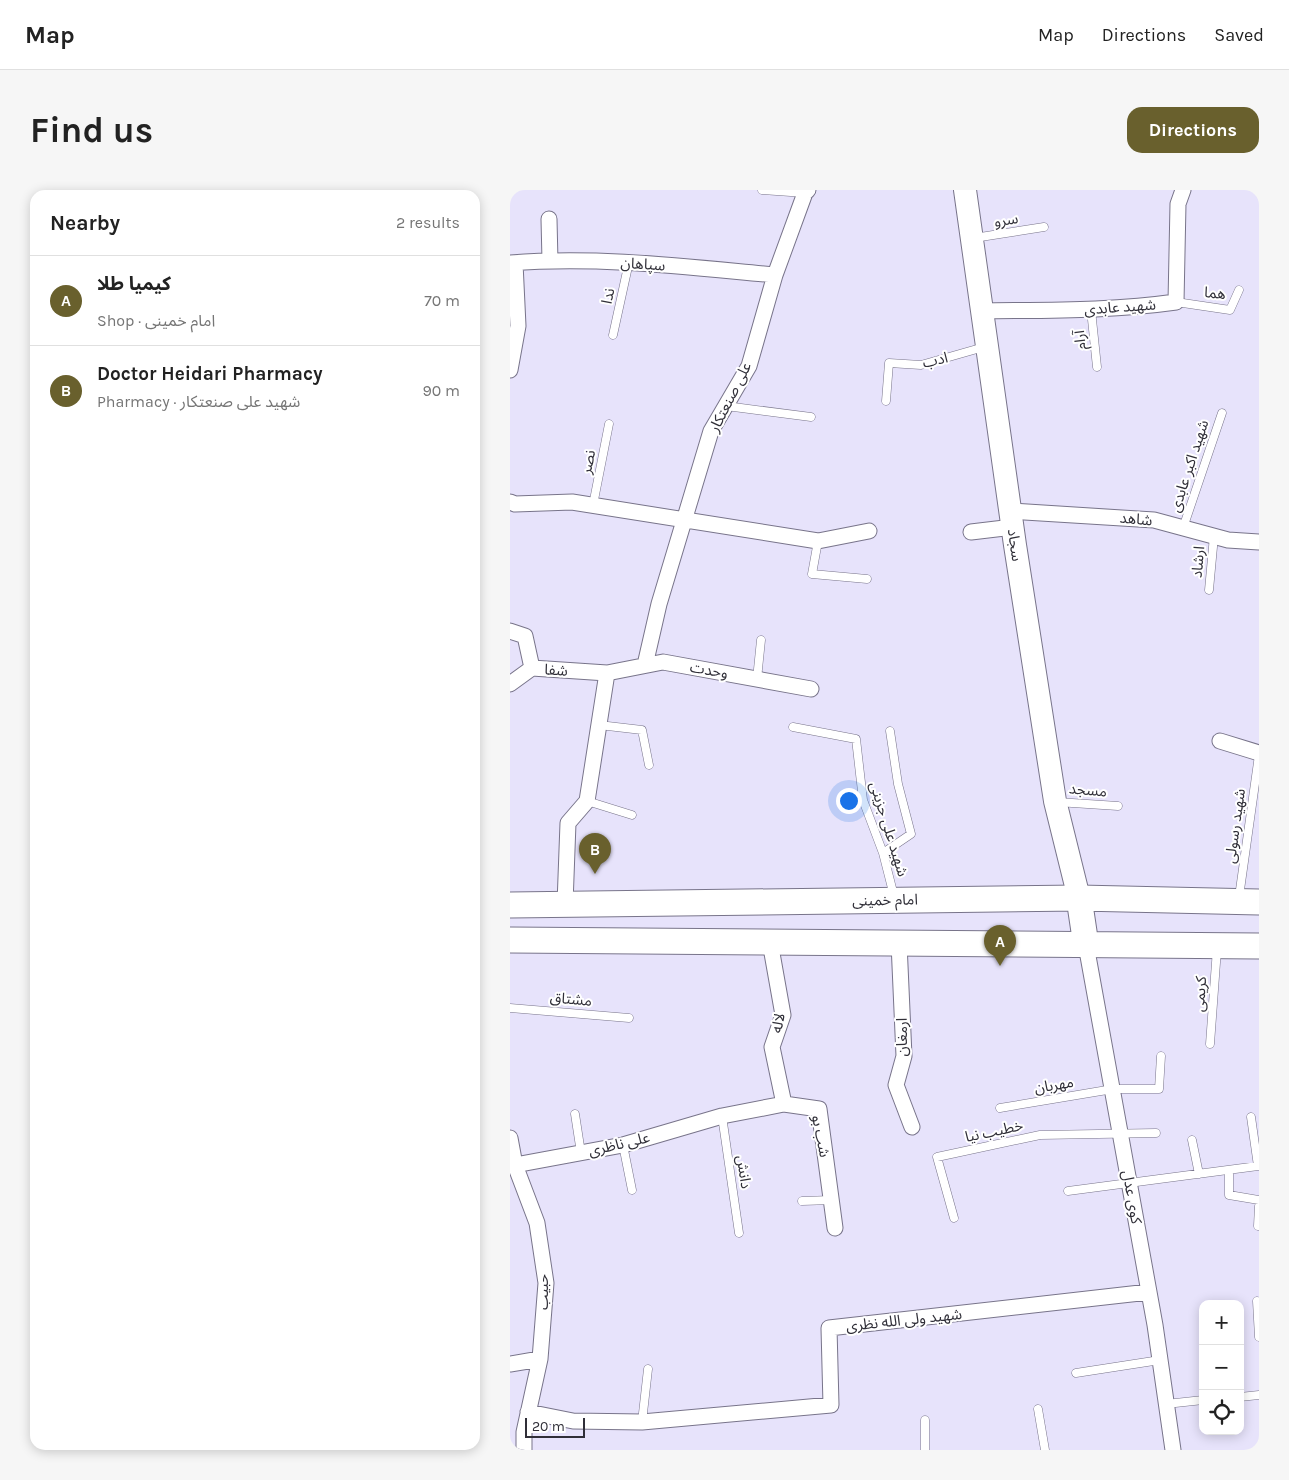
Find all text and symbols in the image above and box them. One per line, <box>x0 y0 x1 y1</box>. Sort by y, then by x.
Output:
text: Map <box>25 21 75 49</box>
text: Map <box>1038 24 1074 46</box>
text: Directions <box>1102 24 1186 46</box>
text: Saved <box>1214 24 1264 46</box>
button: Directions <box>1127 107 1259 153</box>
text: Find us <box>30 110 153 151</box>
street label: سرو <box>993 209 1020 231</box>
text: Nearby <box>50 211 120 235</box>
text: 2 results <box>396 213 460 232</box>
street label: سپاهان <box>620 253 666 276</box>
text: کیمیا طلا <box>97 273 171 295</box>
street label: هما <box>1203 283 1227 303</box>
street label: ندا <box>598 287 618 305</box>
text: A <box>61 291 71 310</box>
text: 70 m <box>424 291 460 310</box>
street label: شهید عابدی <box>1084 295 1157 318</box>
text: Shop · امام خمینی <box>97 311 215 330</box>
street label: آرام <box>1070 329 1092 351</box>
street label: ادب <box>920 348 950 372</box>
street label: علی صنعتکار <box>704 359 756 436</box>
text: Doctor Heidari Pharmacy <box>97 363 323 385</box>
text: B <box>61 381 71 400</box>
text: 90 m <box>422 381 460 400</box>
text: Pharmacy · شهید علی صنعتکار <box>97 392 300 411</box>
street label: شهید اکبر عابدی <box>1166 417 1212 515</box>
street label: نصر <box>577 448 599 477</box>
street label: شاهد <box>1119 509 1153 529</box>
street label: سجاد <box>1004 527 1026 563</box>
street label: ارشاد <box>1188 545 1208 579</box>
street label: وحدت <box>689 658 729 682</box>
street label: شفا <box>544 660 569 680</box>
street label: شهید علی جزینی <box>866 779 912 879</box>
street label: مسجد <box>1068 779 1108 801</box>
street label: شهید رسولی <box>1221 787 1249 865</box>
your location <box>836 788 862 814</box>
pin: B <box>579 833 611 874</box>
street label: امام خمینی <box>852 890 918 912</box>
pin: A <box>984 925 1016 966</box>
street label: کریمی <box>1190 975 1210 1013</box>
street label: مشتاق <box>549 988 593 1010</box>
street label: لاله <box>767 1012 789 1034</box>
street label: ارمغان <box>893 1018 911 1056</box>
street label: مهربان <box>1033 1073 1075 1097</box>
street label: شب بو <box>808 1113 834 1159</box>
street label: خطیب نیا <box>963 1116 1025 1146</box>
street label: علی ناظری <box>587 1128 652 1160</box>
street label: دانش <box>733 1154 755 1190</box>
street label: کوی عدل <box>1118 1169 1146 1226</box>
street label: حبیب <box>534 1274 552 1310</box>
map controls <box>1199 1300 1244 1435</box>
button: + <box>1199 1300 1244 1345</box>
street label: شهید ولی الله نظری <box>845 1305 963 1335</box>
button: − <box>1199 1345 1244 1390</box>
button: locate <box>1199 1390 1244 1435</box>
scale bar <box>525 1415 585 1438</box>
text: 20 m <box>532 1418 565 1435</box>

